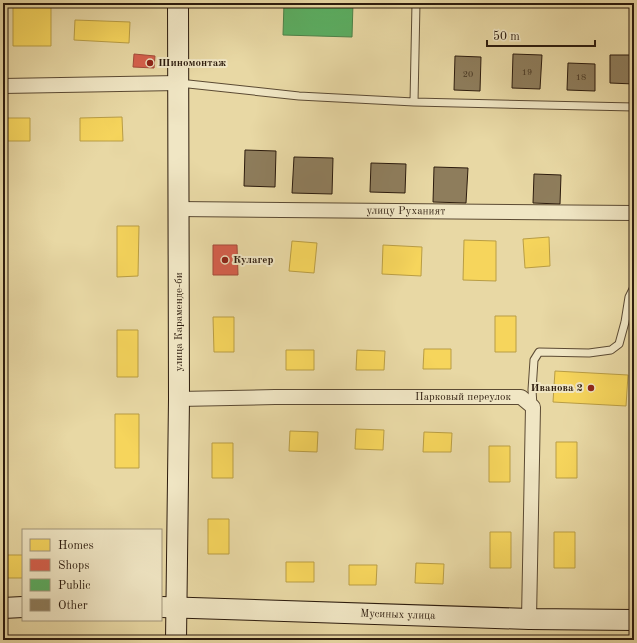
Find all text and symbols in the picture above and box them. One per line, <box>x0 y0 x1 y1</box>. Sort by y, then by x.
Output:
scale bar <box>487 22 595 48</box>
text: 50 m <box>493 30 520 43</box>
marker: Шиномонтаж <box>145 58 155 68</box>
place label: Шиномонтаж <box>158 58 226 69</box>
house number: 19 <box>522 68 532 77</box>
house number: 20 <box>463 70 473 79</box>
house number: 18 <box>576 73 586 82</box>
street label: улицу Руханият <box>366 205 446 217</box>
marker: Кулагер <box>220 255 230 265</box>
place label: Кулагер <box>233 255 273 266</box>
street label: улица Караменде-би <box>174 272 185 372</box>
place label: Иванова 2 <box>531 383 583 394</box>
marker: Иванова 2 <box>586 383 596 393</box>
street label: Парковый переулок <box>415 392 511 403</box>
legend <box>22 529 162 621</box>
text: Homes <box>58 540 94 552</box>
text: Shops <box>58 560 89 572</box>
text: Public <box>58 580 90 592</box>
text: Other <box>58 600 88 612</box>
street label: Мусиных улица <box>360 608 436 621</box>

